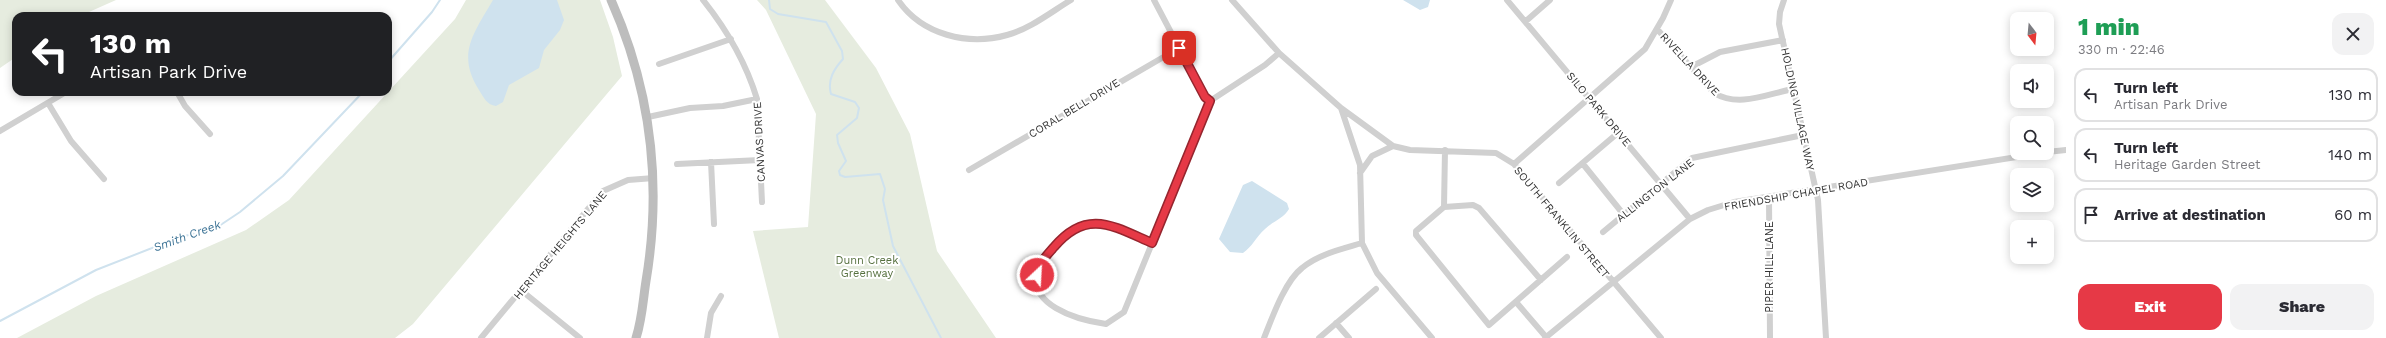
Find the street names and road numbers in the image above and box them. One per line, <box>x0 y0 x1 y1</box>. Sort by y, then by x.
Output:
street label: RIVELLA DRIVE <box>1657 30 1722 98</box>
street label: HOLDING VILLAGE WAY <box>1778 46 1817 173</box>
street label: SILO PARK DRIVE <box>1564 70 1633 149</box>
street label: CORAL BELL DRIVE <box>1026 76 1122 141</box>
street label: CANVAS DRIVE <box>751 102 768 182</box>
street label: ALLINGTON LANE <box>1614 156 1697 225</box>
street label: SOUTH FRANKLIN STREET <box>1511 164 1612 281</box>
street label: FRIENDSHIP CHAPEL ROAD <box>1723 175 1869 214</box>
street label: HERITAGE HEIGHTS LANE <box>511 188 610 302</box>
street label: PIPER HILL LANE <box>1763 221 1776 313</box>

